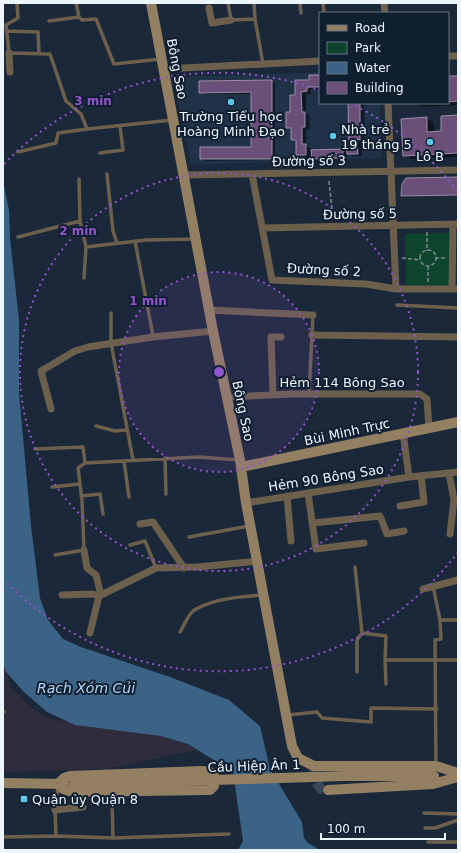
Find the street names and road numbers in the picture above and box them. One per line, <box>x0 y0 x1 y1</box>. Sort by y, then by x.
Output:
street label: Bông Sao <box>164 37 190 101</box>
street label: Đường số 3 <box>272 153 346 169</box>
street label: Đường số 5 <box>323 206 397 222</box>
street label: Đường số 2 <box>287 261 361 279</box>
street label: Hẻm 114 Bông Sao <box>279 375 405 390</box>
street label: Bông Sao <box>229 379 257 443</box>
street label: Bùi Minh Trực <box>303 416 391 448</box>
street label: Hẻm 90 Bông Sao <box>267 461 385 495</box>
street label: Cầu Hiệp Ân 1 <box>207 757 301 775</box>

